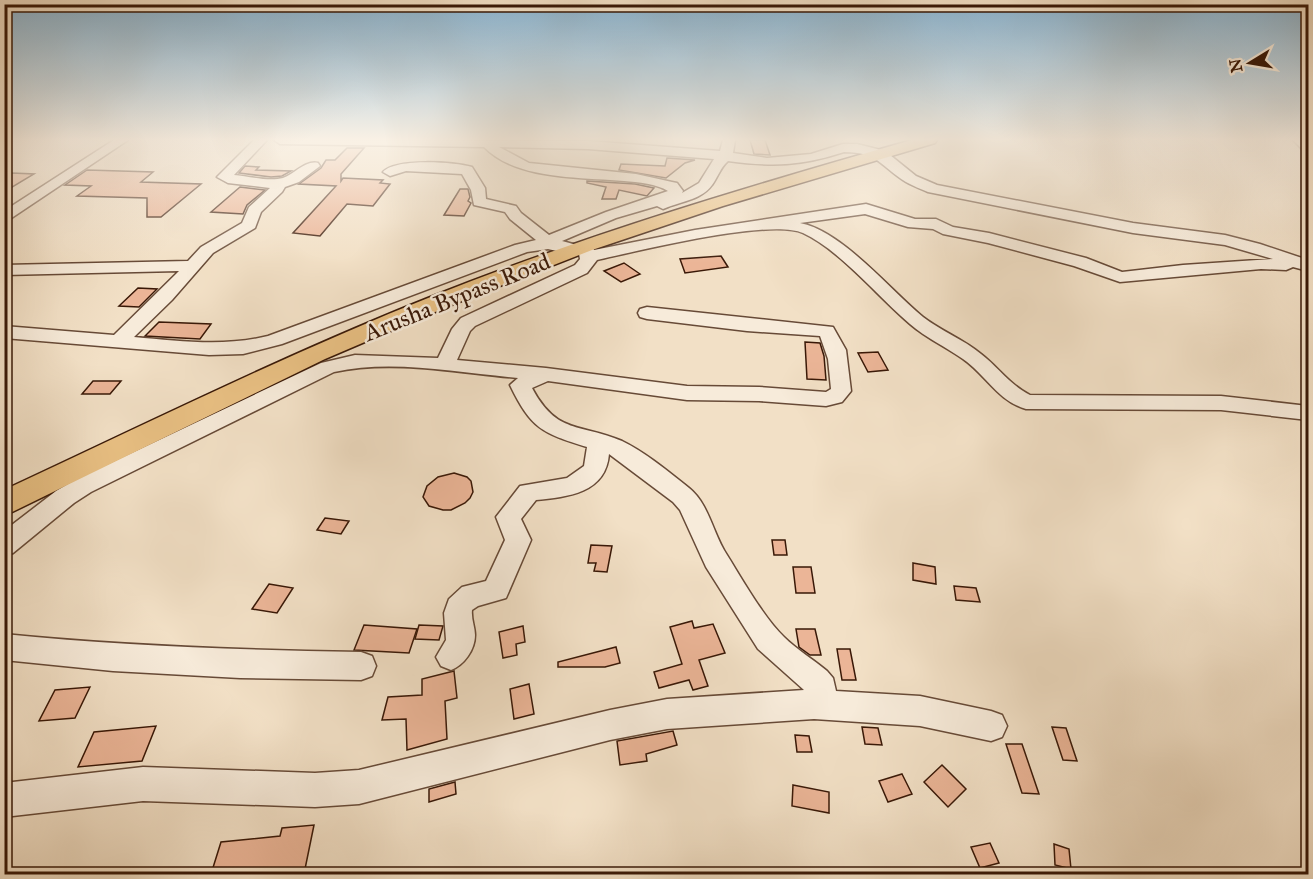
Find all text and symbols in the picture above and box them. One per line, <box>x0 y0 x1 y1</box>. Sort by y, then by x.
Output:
north arrow <box>1220 33 1280 93</box>
text: N <box>1225 57 1246 74</box>
street label: Arusha Bypass Road <box>358 246 555 348</box>

